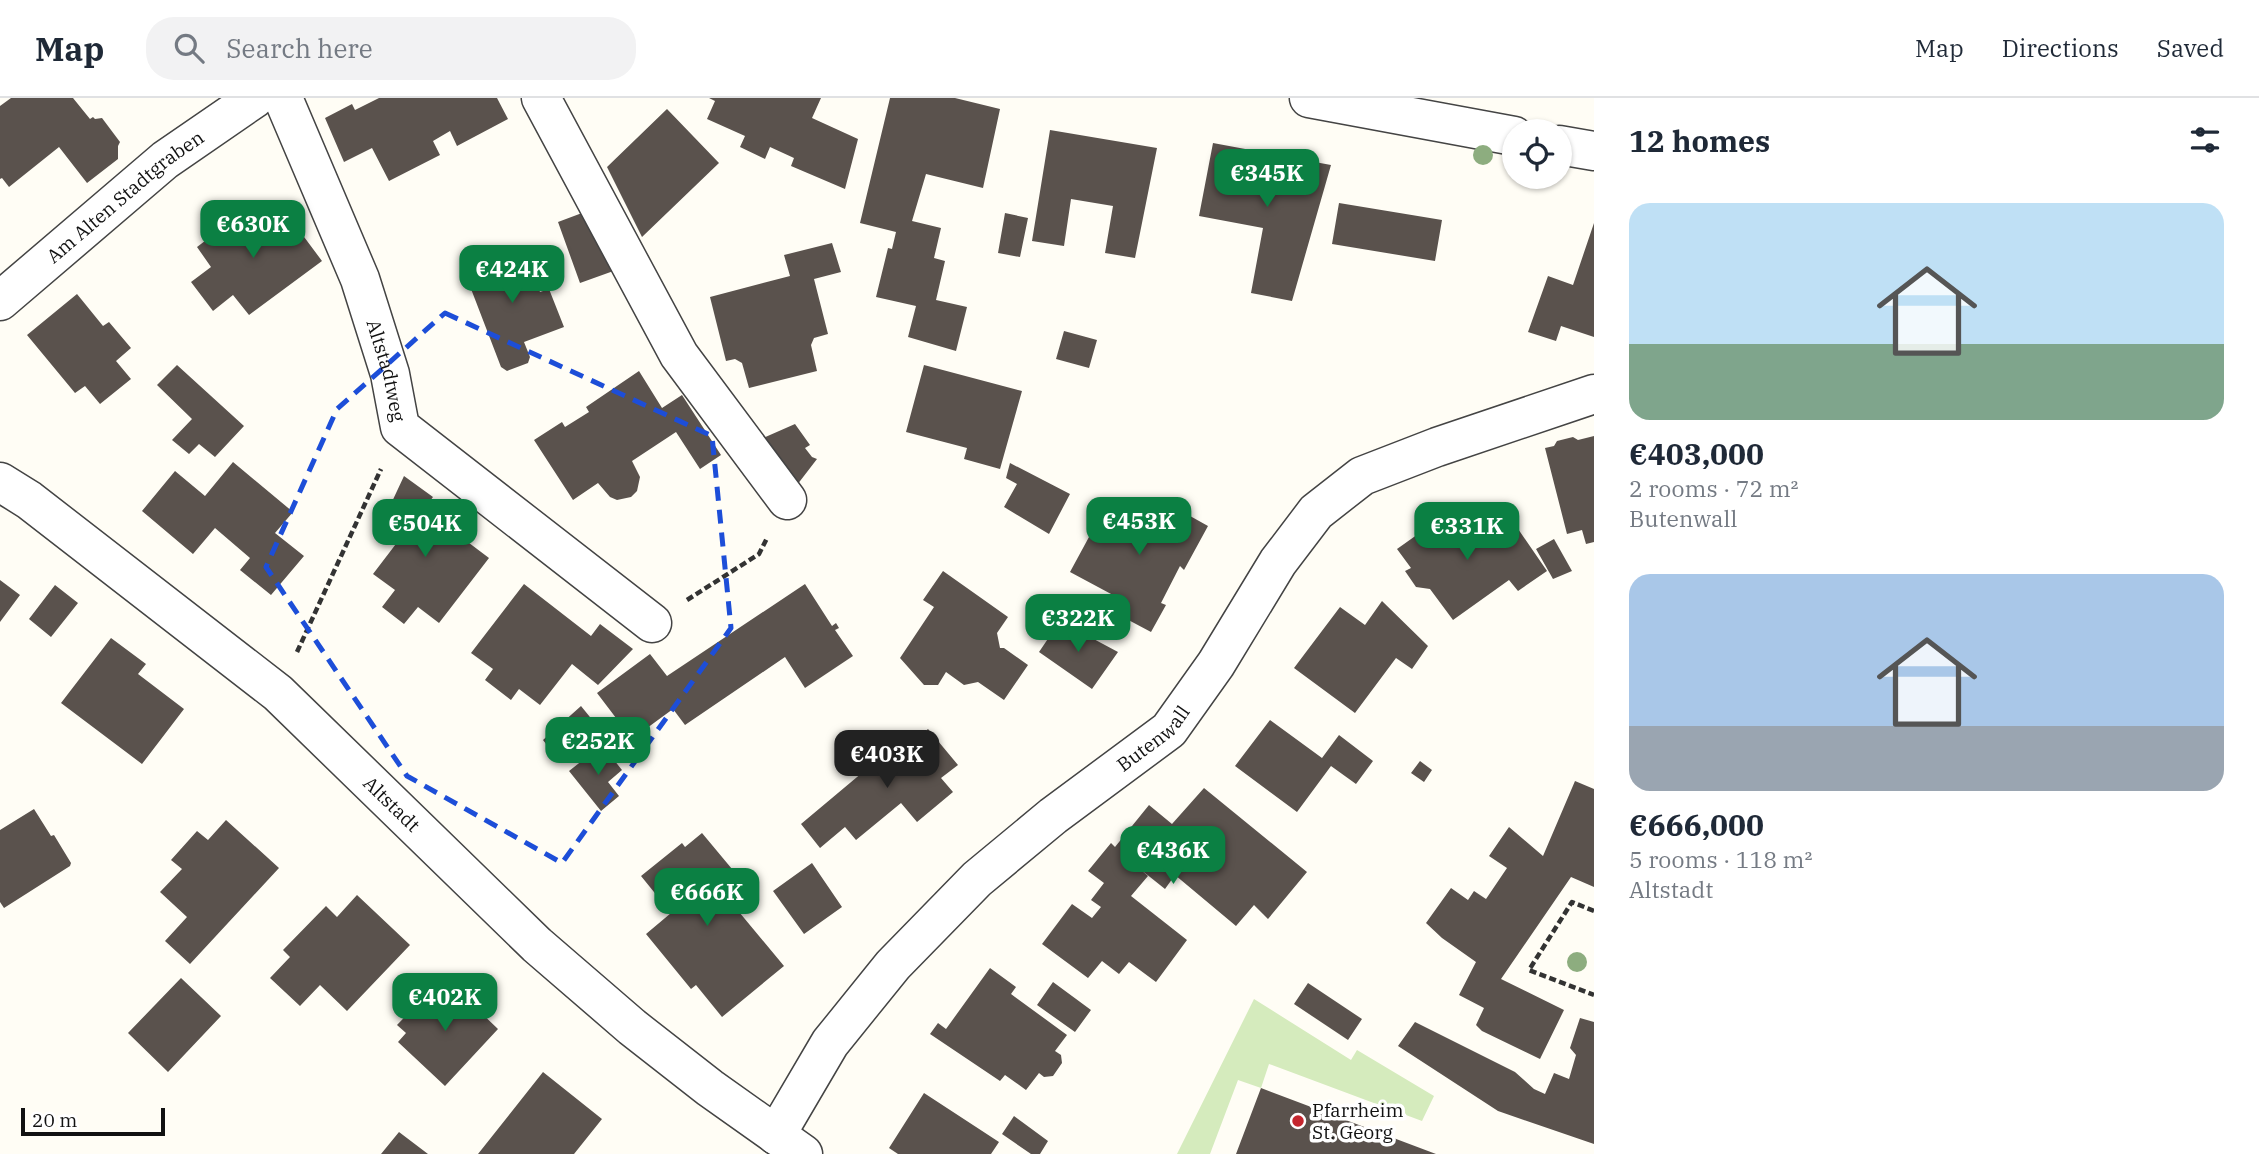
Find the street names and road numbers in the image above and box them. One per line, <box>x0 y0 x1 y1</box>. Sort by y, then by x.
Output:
street label: Am Alten Stadtgraben <box>41 125 208 268</box>
street label: Altstadtweg <box>361 316 411 424</box>
street label: Butenwall <box>1112 700 1195 777</box>
street label: Altstadt <box>358 771 425 837</box>

